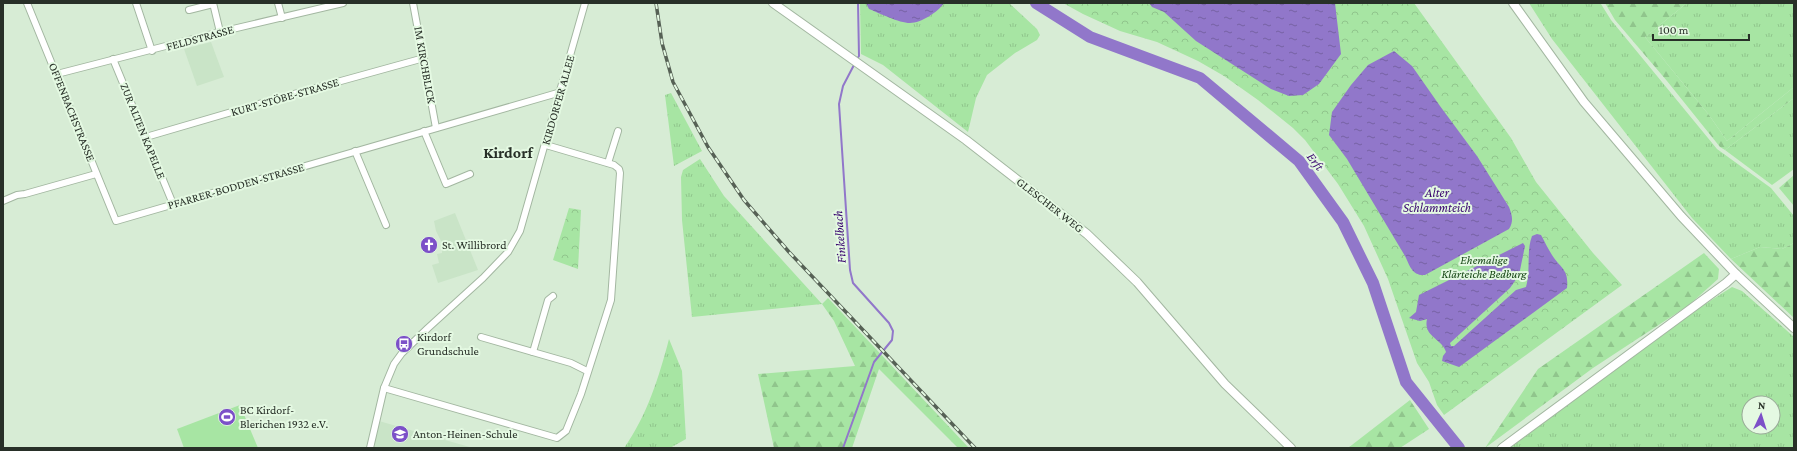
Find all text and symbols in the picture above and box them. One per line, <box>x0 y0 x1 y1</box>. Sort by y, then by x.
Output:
scale bar <box>1653 16 1749 42</box>
street label: FELDSTRASSE <box>165 22 236 54</box>
text: 100 m <box>1659 23 1689 37</box>
street label: IM KIRCHBLICK <box>411 25 439 105</box>
street label: KIRDORFER ALLEE <box>538 53 578 147</box>
street label: OFFENBACHSTRASSE <box>46 61 98 164</box>
street label: KURT-STÖBE-STRASSE <box>229 75 341 119</box>
street label: ZUR ALTEN KAPELLE <box>117 81 169 182</box>
district label: Kirdorf <box>483 144 535 161</box>
water label: Erft <box>1304 149 1327 173</box>
street label: PFARRER-BODDEN-STRASSE <box>166 160 306 212</box>
street label: GLESCHER WEG <box>1014 175 1087 236</box>
water label: Alter Schlammteich <box>1403 185 1471 215</box>
water label: Finkelbach <box>830 210 849 264</box>
church icon: St. Willibrord <box>419 235 439 255</box>
place label: St. Willibrord <box>442 238 507 252</box>
park label: Ehemalige Klärteiche Bedburg <box>1441 253 1527 281</box>
place label: Kirdorf Grundschule <box>417 330 479 358</box>
bus stop icon: Kirdorf Grundschule <box>394 334 414 354</box>
north arrow <box>1741 395 1781 435</box>
text: N <box>1758 399 1766 411</box>
place label: BC Kirdorf- Blerichen 1932 e.V. <box>240 403 328 431</box>
sports icon: BC Kirdorf- Blerichen 1932 e.V. <box>217 407 237 427</box>
school or university icon: Anton-Heinen-Schule <box>390 424 410 444</box>
place label: Anton-Heinen-Schule <box>413 427 518 441</box>

